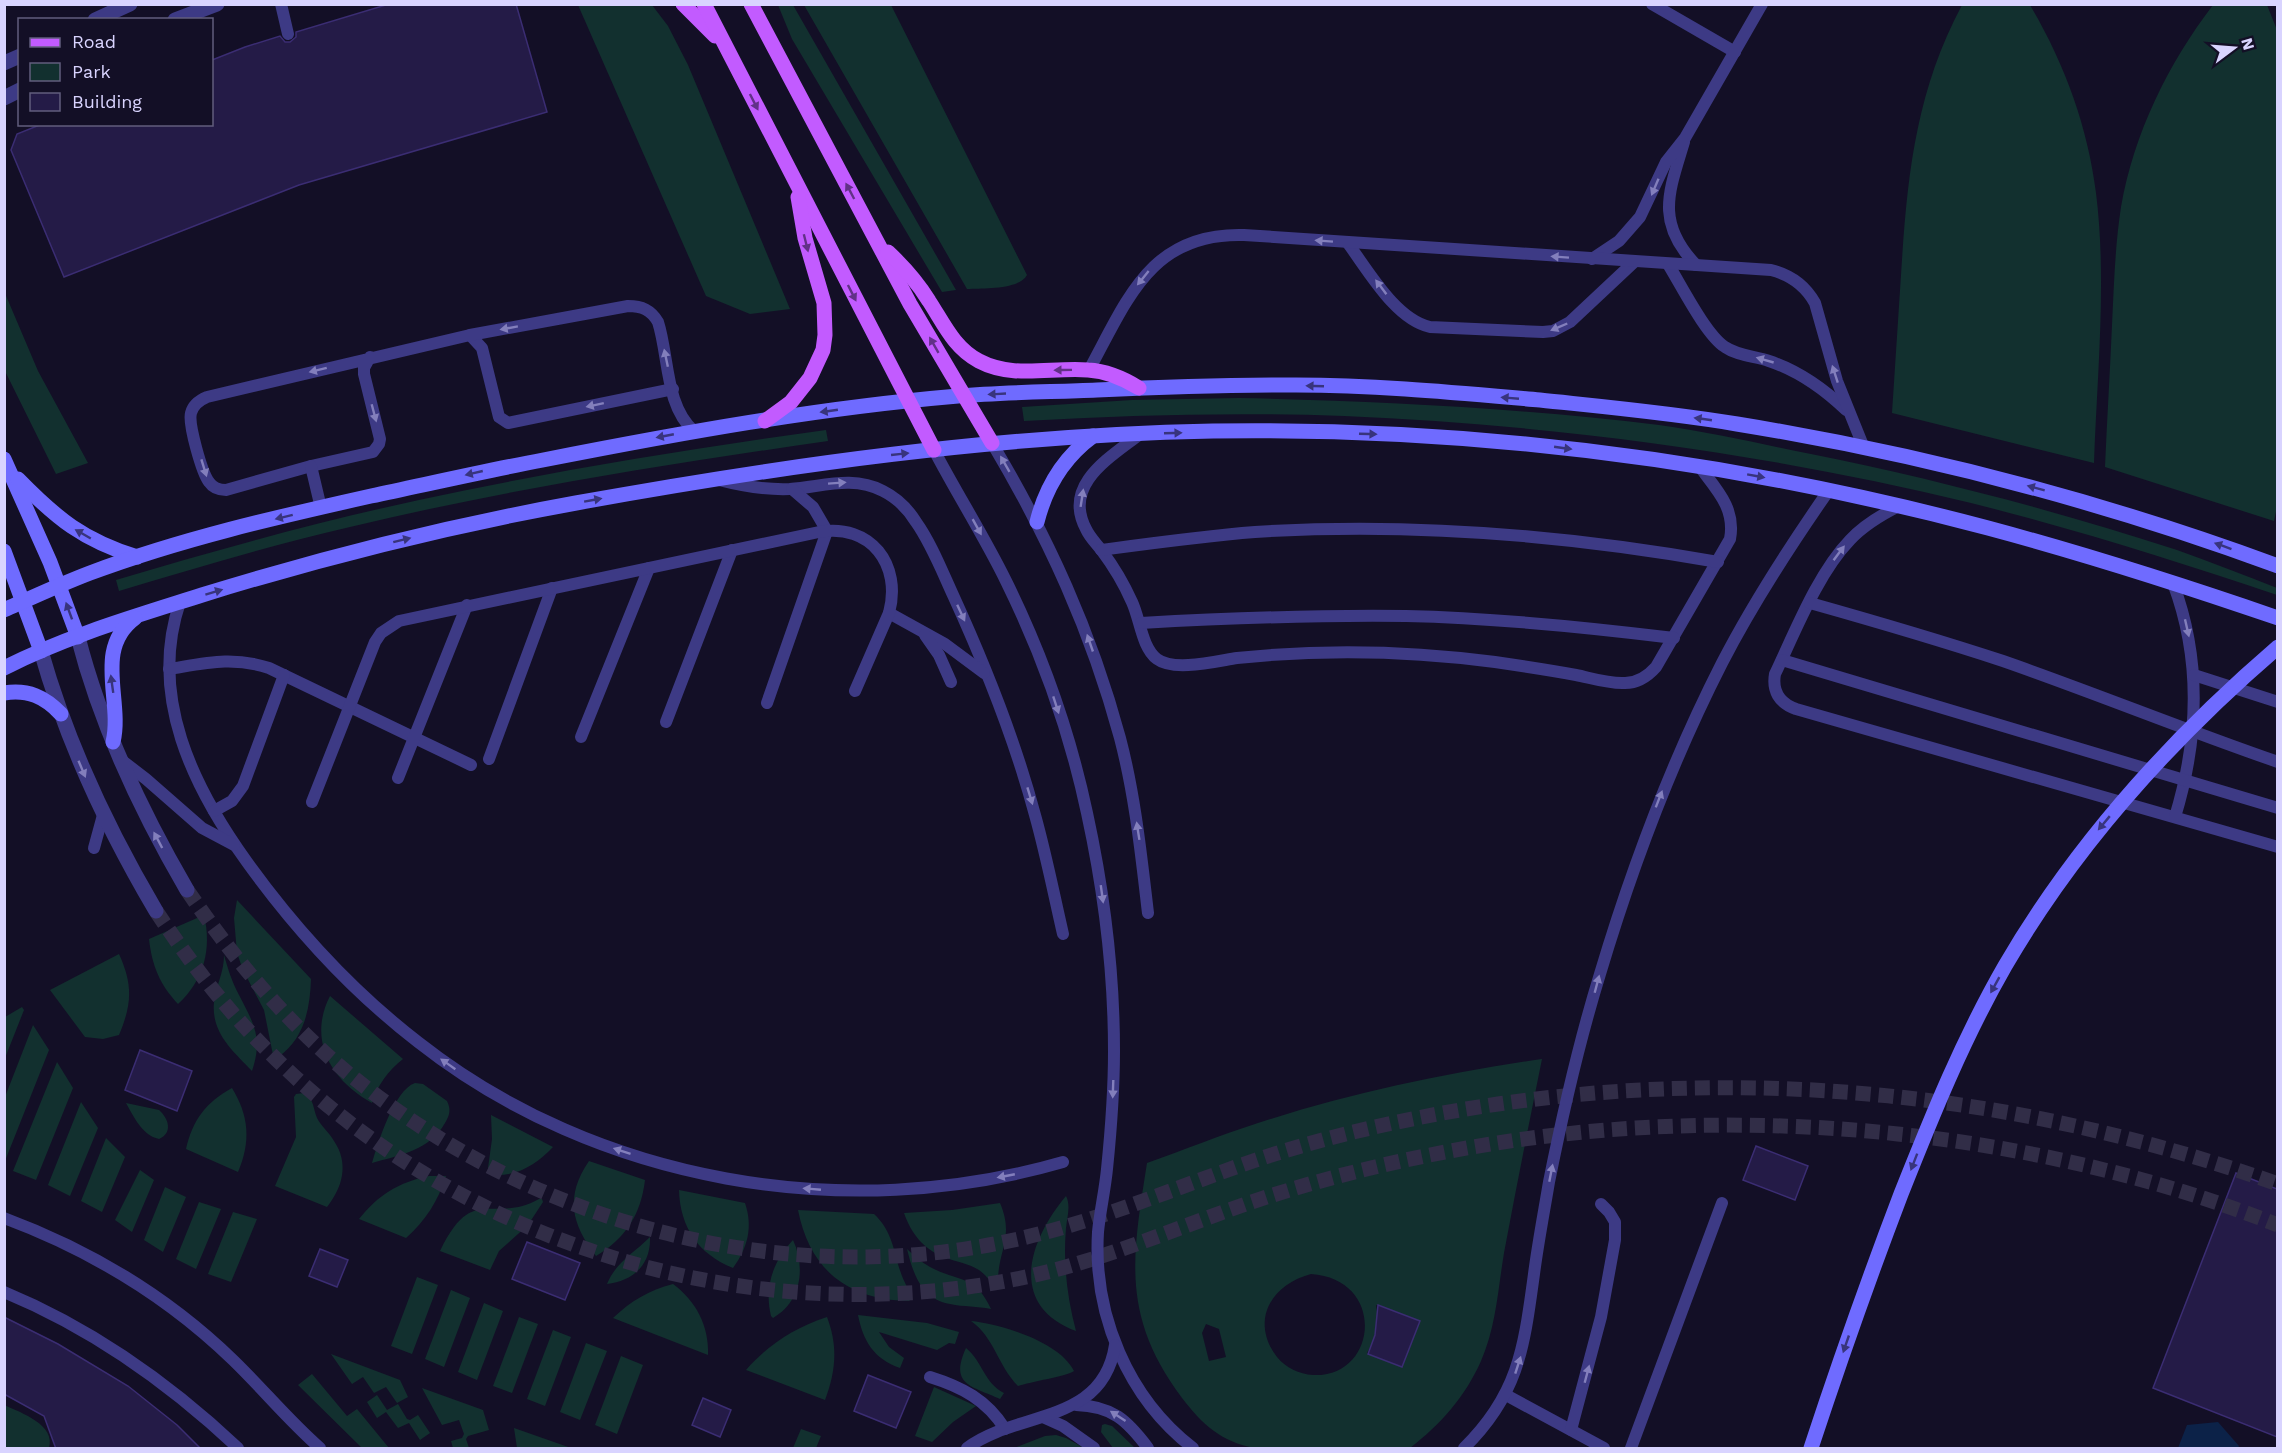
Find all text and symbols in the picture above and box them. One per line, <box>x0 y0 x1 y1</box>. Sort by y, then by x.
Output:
legend <box>18 18 213 126</box>
north arrow <box>2204 18 2264 78</box>
text: Road <box>72 31 116 52</box>
text: N <box>2237 36 2259 52</box>
text: Park <box>72 61 111 82</box>
text: Building <box>72 91 142 112</box>
one-way arrow <box>749 93 758 110</box>
one-way arrow <box>1650 178 1659 196</box>
one-way arrow <box>845 182 855 199</box>
one-way arrow <box>802 234 812 252</box>
one-way arrow <box>1315 236 1334 245</box>
one-way arrow <box>1551 252 1570 261</box>
one-way arrow <box>1136 270 1149 286</box>
one-way arrow <box>1375 280 1387 296</box>
one-way arrow <box>848 285 857 302</box>
one-way arrow <box>1549 322 1567 332</box>
one-way arrow <box>499 324 518 333</box>
one-way arrow <box>929 336 939 353</box>
one-way arrow <box>661 349 670 368</box>
one-way arrow <box>1756 355 1774 364</box>
one-way arrow <box>1054 365 1073 375</box>
one-way arrow <box>1830 365 1840 383</box>
one-way arrow <box>309 366 327 376</box>
one-way arrow <box>1305 381 1324 390</box>
one-way arrow <box>987 390 1006 399</box>
one-way arrow <box>1500 393 1519 402</box>
one-way arrow <box>585 401 604 410</box>
one-way arrow <box>369 404 379 422</box>
one-way arrow <box>820 407 839 416</box>
one-way arrow <box>1694 415 1713 424</box>
one-way arrow <box>1164 428 1183 437</box>
one-way arrow <box>1359 430 1378 439</box>
one-way arrow <box>656 432 675 441</box>
one-way arrow <box>1553 444 1572 453</box>
one-way arrow <box>891 449 910 459</box>
one-way arrow <box>999 456 1010 472</box>
one-way arrow <box>199 459 209 477</box>
one-way arrow <box>465 469 483 479</box>
one-way arrow <box>1746 472 1765 481</box>
one-way arrow <box>828 478 847 487</box>
one-way arrow <box>2027 483 2045 492</box>
one-way arrow <box>1077 488 1086 507</box>
one-way arrow <box>583 495 602 504</box>
one-way arrow <box>275 513 293 523</box>
one-way arrow <box>972 519 982 536</box>
one-way arrow <box>75 529 91 540</box>
one-way arrow <box>393 534 411 544</box>
one-way arrow <box>2213 541 2231 551</box>
one-way arrow <box>1833 546 1845 561</box>
one-way arrow <box>205 587 223 596</box>
one-way arrow <box>63 602 73 620</box>
one-way arrow <box>957 605 966 622</box>
one-way arrow <box>2183 619 2193 637</box>
one-way arrow <box>1084 634 1094 652</box>
one-way arrow <box>108 674 117 693</box>
one-way arrow <box>1052 696 1061 714</box>
one-way arrow <box>77 760 87 778</box>
one-way arrow <box>1025 787 1035 805</box>
one-way arrow <box>1655 790 1664 808</box>
one-way arrow <box>2099 816 2111 831</box>
one-way arrow <box>1133 822 1142 841</box>
one-way arrow <box>153 831 163 848</box>
one-way arrow <box>1097 885 1106 904</box>
one-way arrow <box>1593 975 1602 993</box>
one-way arrow <box>1990 976 2000 993</box>
one-way arrow <box>441 1058 457 1070</box>
one-way arrow <box>1108 1079 1118 1098</box>
one-way arrow <box>613 1146 631 1155</box>
one-way arrow <box>1909 1153 1919 1171</box>
one-way arrow <box>1547 1164 1556 1183</box>
one-way arrow <box>997 1172 1016 1181</box>
one-way arrow <box>803 1185 822 1194</box>
one-way arrow <box>1841 1336 1851 1354</box>
one-way arrow <box>1514 1356 1523 1374</box>
one-way arrow <box>1583 1365 1593 1383</box>
one-way arrow <box>1109 1411 1126 1422</box>

